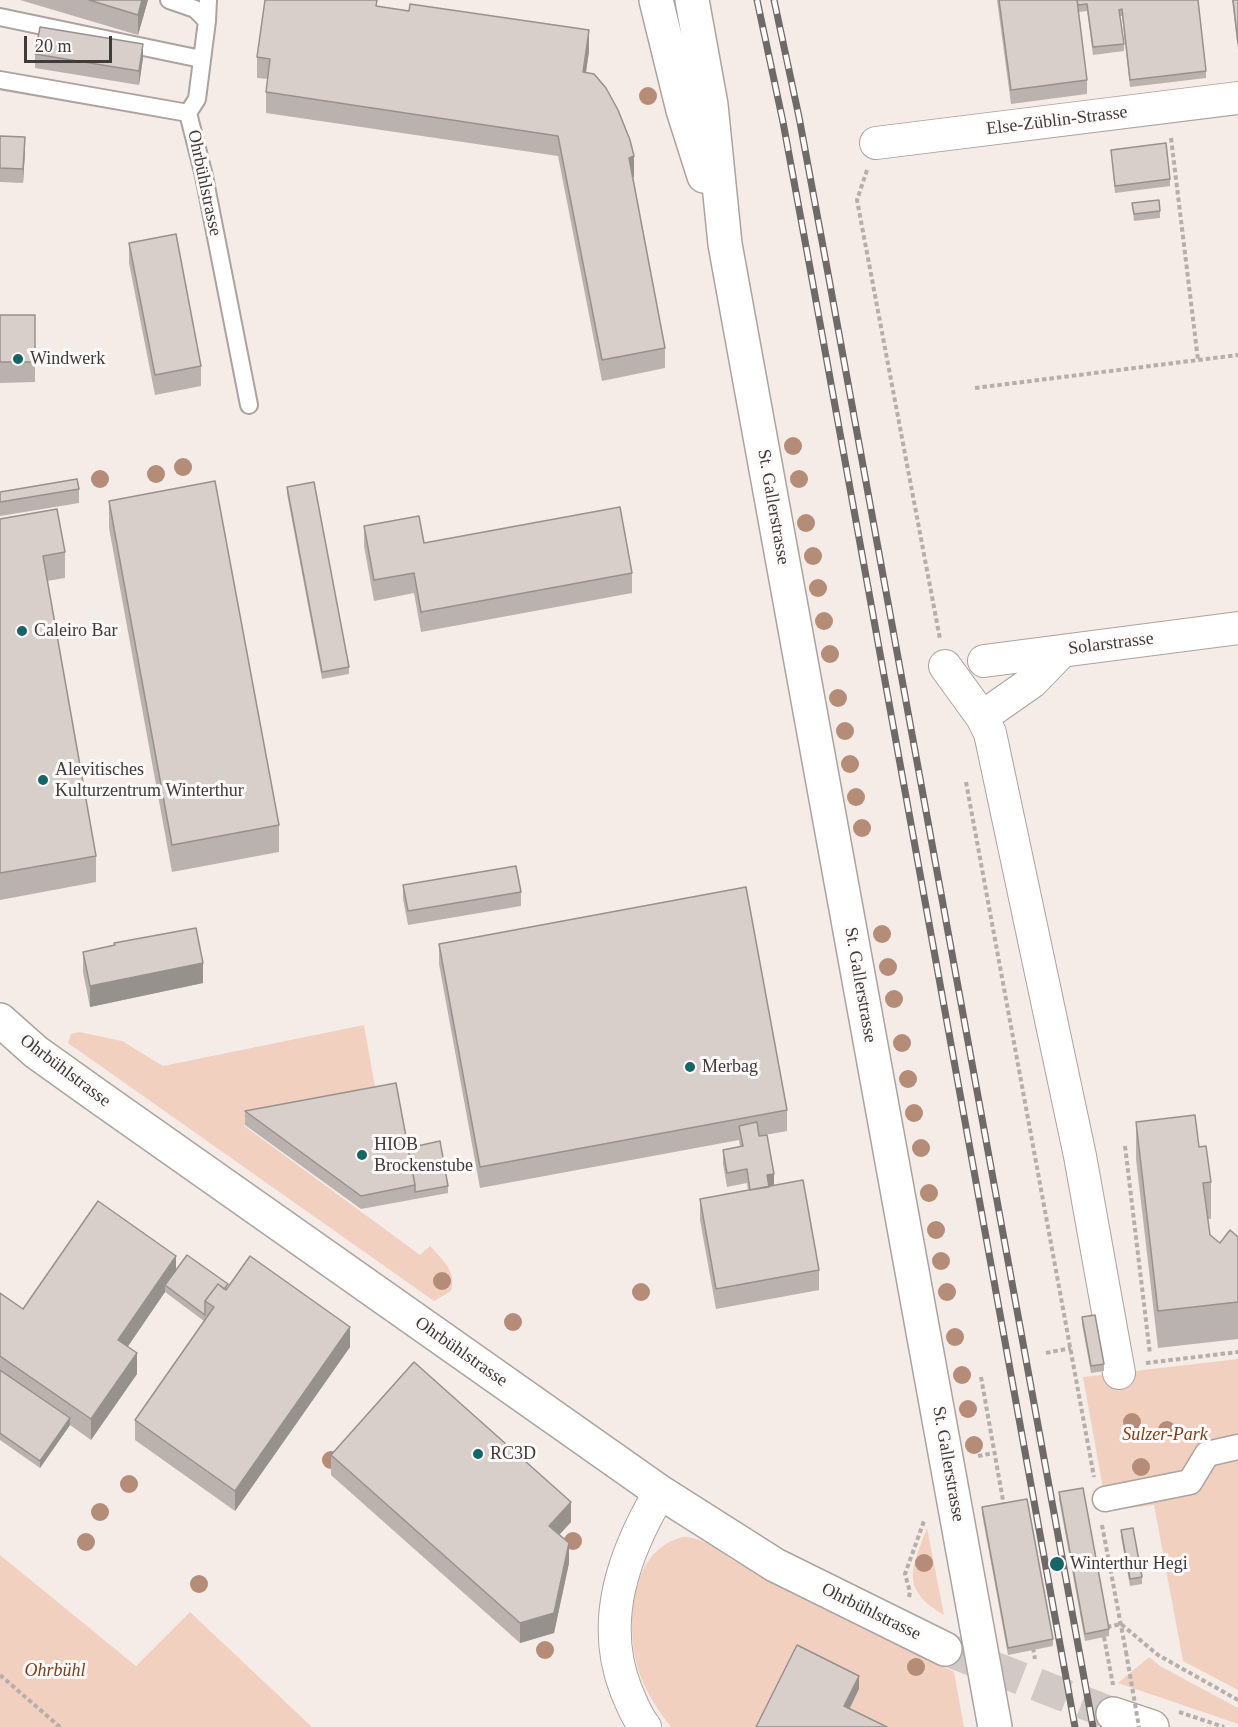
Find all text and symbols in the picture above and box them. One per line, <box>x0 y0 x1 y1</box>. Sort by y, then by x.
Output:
scale bar <box>27 24 116 62</box>
text: 20 m <box>35 36 72 56</box>
street label: Else-Züblin-Strasse <box>985 102 1129 140</box>
street label: Ohrbühlstrasse <box>182 128 226 238</box>
place label: Windwerk <box>30 348 105 370</box>
marker: Windwerk <box>11 352 25 366</box>
street label: St. Gallerstrasse <box>752 448 794 566</box>
place label: Caleiro Bar <box>34 620 117 642</box>
marker: Caleiro Bar <box>15 624 29 638</box>
street label: Solarstrasse <box>1067 628 1155 660</box>
place label: Alevitisches Kulturzentrum Winterthur <box>55 759 244 802</box>
marker: Alevitisches Kulturzentrum Winterthur <box>36 773 50 787</box>
street label: St. Gallerstrasse <box>839 926 881 1044</box>
street label: Ohrbühlstrasse <box>15 1030 115 1112</box>
place label: Merbag <box>702 1056 758 1078</box>
marker: Merbag <box>683 1060 697 1074</box>
place label: HIOB Brockenstube <box>374 1134 473 1176</box>
marker: HIOB Brockenstube <box>355 1148 369 1162</box>
street label: Ohrbühlstrasse <box>411 1312 511 1392</box>
street label: St. Gallerstrasse <box>927 1405 969 1523</box>
park label: Sulzer-Park <box>1122 1424 1208 1446</box>
place label: RC3D <box>490 1443 536 1465</box>
marker: RC3D <box>471 1447 485 1461</box>
place label: Winterthur Hegi <box>1070 1553 1188 1575</box>
marker: Winterthur Hegi <box>1048 1555 1066 1573</box>
street label: Ohrbühlstrasse <box>818 1579 924 1645</box>
park label: Ohrbühl <box>24 1660 86 1682</box>

